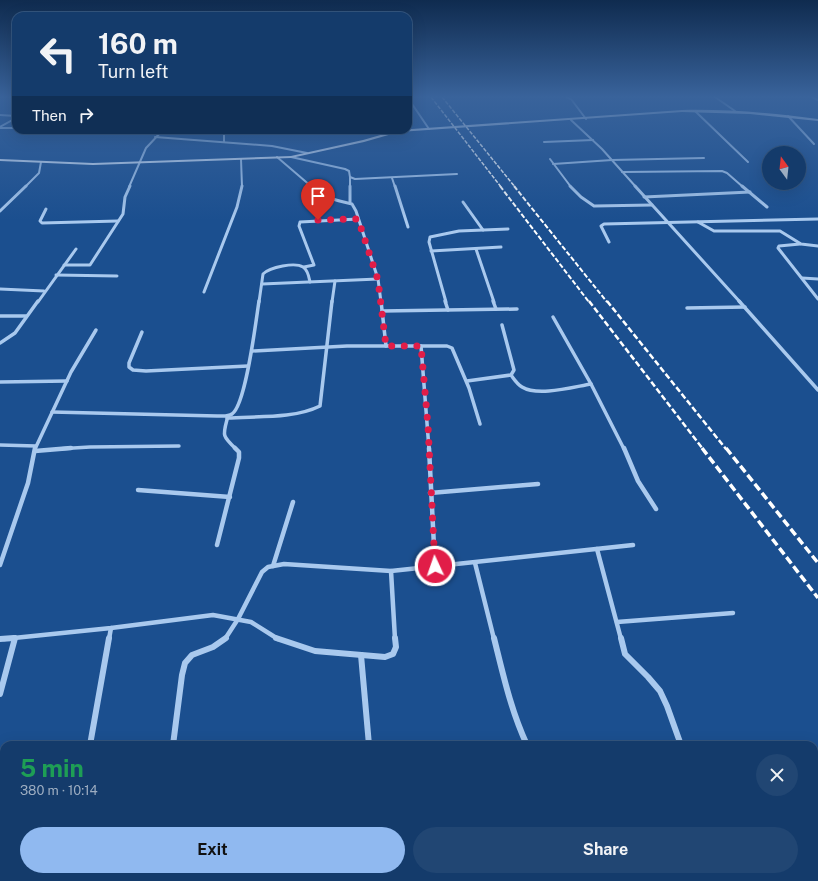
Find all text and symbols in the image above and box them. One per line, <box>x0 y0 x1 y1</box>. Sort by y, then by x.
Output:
text: 160 m <box>98 27 178 60</box>
icon: left <box>32 28 84 80</box>
text: Turn left <box>98 61 168 82</box>
icon: right <box>75 104 97 126</box>
text: Then <box>32 107 67 124</box>
north arrow <box>762 146 806 190</box>
map controls <box>762 146 806 190</box>
pin <box>301 179 335 220</box>
icon: arrive <box>307 185 329 207</box>
position arrow <box>414 545 456 587</box>
text: 5 min <box>20 754 84 782</box>
button: close <box>756 754 798 796</box>
text: 380 m · 10:14 <box>20 783 98 798</box>
button: Exit <box>20 827 405 873</box>
button: Share <box>413 827 798 873</box>

